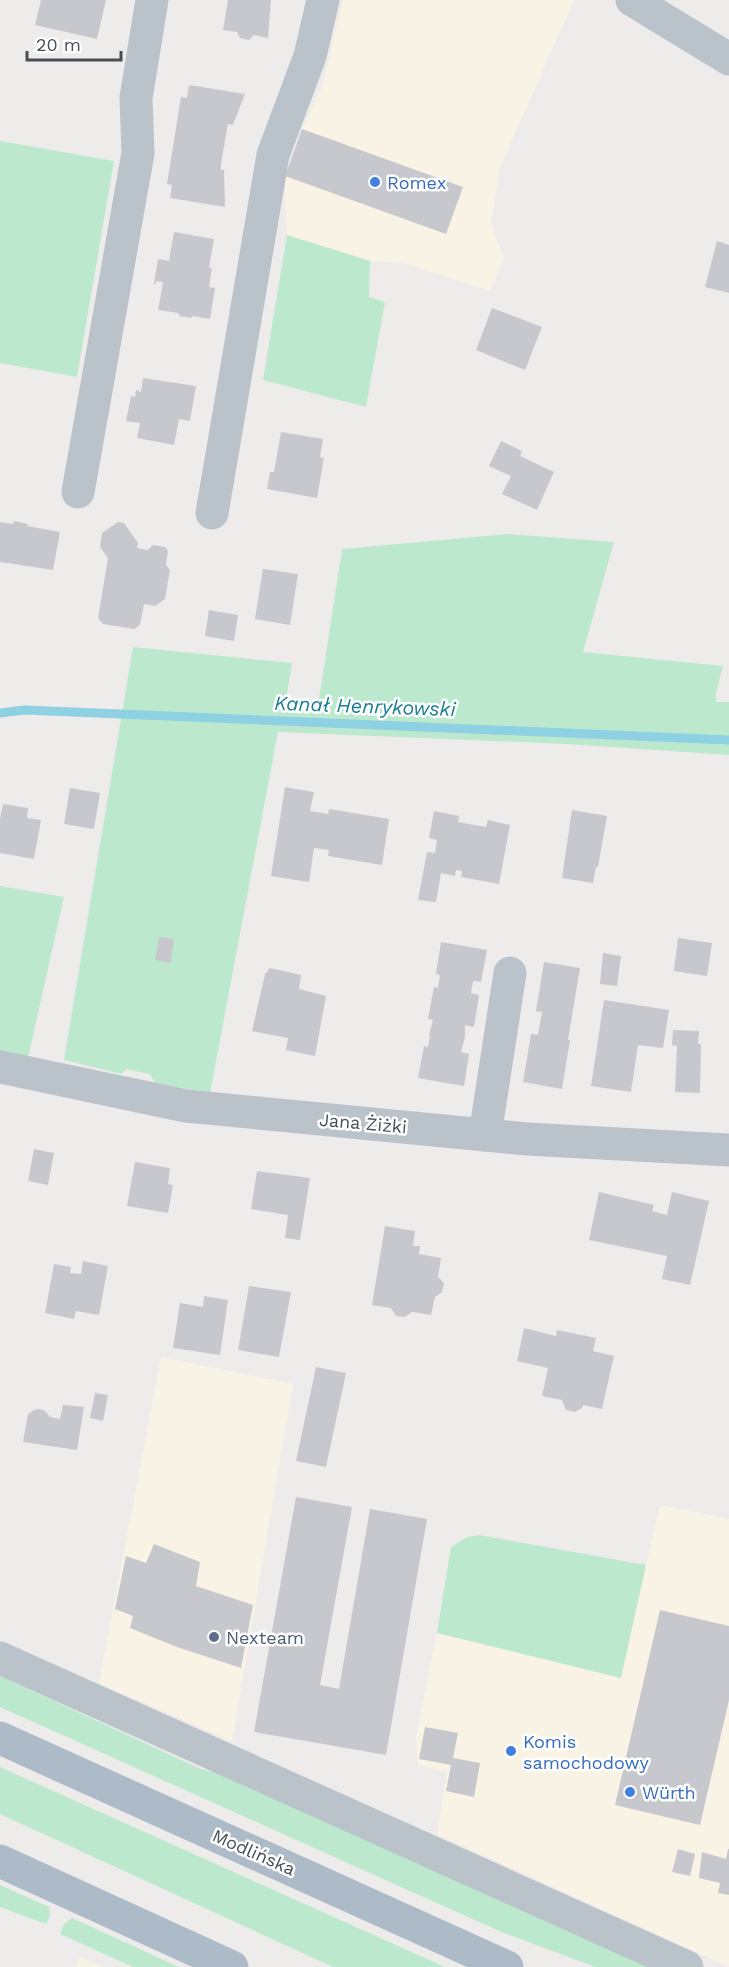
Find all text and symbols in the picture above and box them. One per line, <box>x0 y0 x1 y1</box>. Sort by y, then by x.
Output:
scale bar <box>27 24 122 62</box>
text: 20 m <box>36 34 81 55</box>
place label: Romex <box>387 172 446 193</box>
marker: Romex <box>368 175 382 189</box>
water label: Kanał Henrykowski <box>274 691 457 721</box>
street label: Jana Żiżki <box>318 1109 408 1137</box>
place label: Nexteam <box>226 1627 304 1648</box>
marker: Nexteam <box>207 1630 221 1644</box>
place label: Komis samochodowy <box>523 1731 649 1773</box>
marker: Komis samochodowy <box>504 1744 518 1758</box>
place label: Würth <box>642 1782 696 1803</box>
marker: Würth <box>623 1785 637 1799</box>
street label: Modlińska <box>209 1824 299 1880</box>

